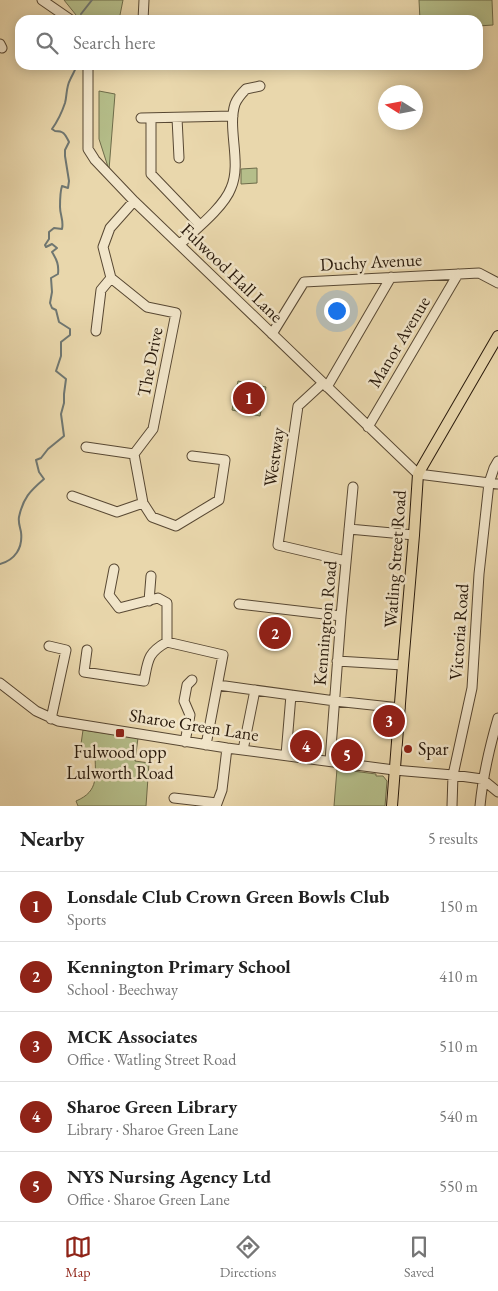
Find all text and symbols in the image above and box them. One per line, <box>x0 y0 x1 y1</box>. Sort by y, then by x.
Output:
search box <box>15 15 483 70</box>
icon: search <box>33 29 61 57</box>
text: Search here <box>73 30 155 55</box>
north arrow <box>378 85 423 130</box>
street label: Fulwood Hall Lane <box>176 218 288 327</box>
street label: Duchy Avenue <box>319 247 423 276</box>
street label: Manor Avenue <box>362 292 435 392</box>
your location <box>324 298 350 324</box>
street label: The Drive <box>132 325 168 399</box>
pin: 1 <box>233 379 265 417</box>
street label: Westway <box>258 425 289 488</box>
street label: Watling Street Road <box>378 488 411 629</box>
street label: Kennington Road <box>308 559 341 686</box>
street label: Victoria Road <box>444 582 473 681</box>
pin: 2 <box>259 614 291 652</box>
pin: 3 <box>373 702 405 740</box>
street label: Sharoe Green Lane <box>128 703 260 746</box>
marker: Fulwood opp Lulworth Road <box>114 727 126 739</box>
pin: 4 <box>290 727 322 765</box>
pin: 5 <box>331 736 363 774</box>
place label: Spar <box>418 737 449 760</box>
place label: Fulwood opp Lulworth Road <box>66 740 175 784</box>
marker: Spar <box>402 743 414 755</box>
text: Nearby <box>20 825 84 852</box>
text: 5 results <box>428 828 478 849</box>
text: Lonsdale Club Crown Green Bowls Club <box>67 884 389 909</box>
text: 1 <box>32 896 40 917</box>
text: 150 m <box>439 896 478 917</box>
text: Sports <box>67 909 106 930</box>
text: Kennington Primary School <box>67 954 291 979</box>
text: 2 <box>32 966 40 987</box>
text: 410 m <box>439 966 478 987</box>
text: School · Beechway <box>67 979 178 1000</box>
text: MCK Associates <box>67 1024 197 1049</box>
text: 3 <box>32 1036 40 1057</box>
text: 510 m <box>439 1036 478 1057</box>
text: Office · Watling Street Road <box>67 1049 236 1070</box>
text: Sharoe Green Library <box>67 1094 237 1119</box>
text: 4 <box>32 1106 40 1127</box>
text: 540 m <box>439 1106 478 1127</box>
text: Library · Sharoe Green Lane <box>67 1119 238 1140</box>
text: NYS Nursing Agency Ltd <box>67 1164 271 1189</box>
text: 5 <box>32 1176 40 1197</box>
text: 550 m <box>439 1176 478 1197</box>
text: Office · Sharoe Green Lane <box>67 1189 230 1210</box>
tab: Map <box>64 1233 92 1281</box>
tab: Directions <box>220 1233 276 1281</box>
tab: Saved <box>404 1233 434 1281</box>

